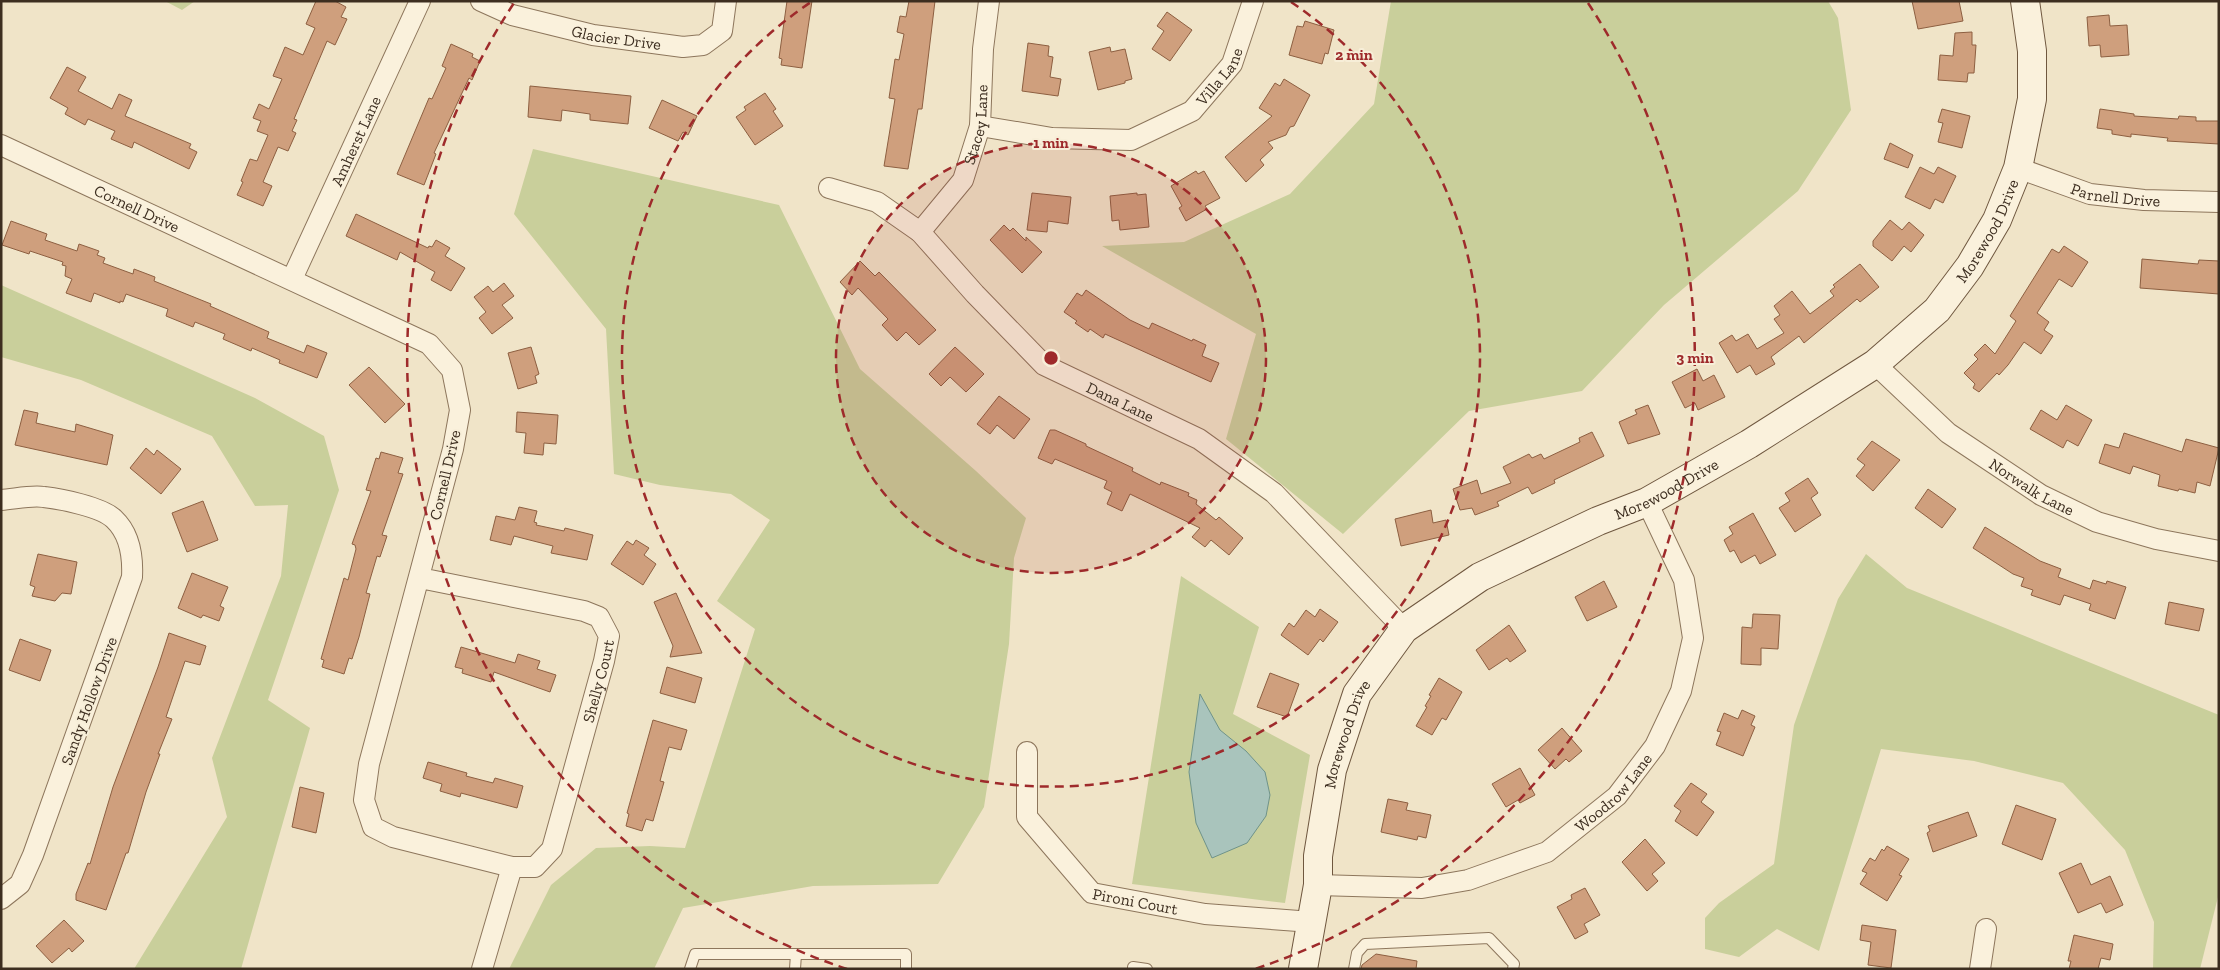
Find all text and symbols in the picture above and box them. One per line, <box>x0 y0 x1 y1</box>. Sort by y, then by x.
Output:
street label: Glacier Drive <box>570 21 662 53</box>
street label: Villa Lane <box>1191 45 1246 110</box>
text: 2 min <box>1335 46 1373 64</box>
street label: Stacey Lane <box>959 84 991 167</box>
street label: Amherst Lane <box>327 93 385 189</box>
text: 1 min <box>1033 134 1069 152</box>
street label: Morewood Drive <box>1952 176 2022 286</box>
street label: Parnell Drive <box>2068 178 2160 210</box>
street label: Cornell Drive <box>91 180 183 236</box>
centre of rings <box>1042 349 1060 367</box>
text: 3 min <box>1676 349 1714 367</box>
street label: Dana Lane <box>1084 377 1157 426</box>
street label: Cornell Drive <box>425 428 465 522</box>
street label: Morewood Drive <box>1612 454 1722 523</box>
street label: Norwalk Lane <box>1986 454 2077 519</box>
street label: Sandy Hollow Drive <box>57 634 121 768</box>
street label: Shelly Court <box>578 638 618 725</box>
street label: Morewood Drive <box>1320 676 1374 790</box>
street label: Woodrow Lane <box>1571 749 1656 836</box>
street label: Pironi Court <box>1091 884 1179 918</box>

